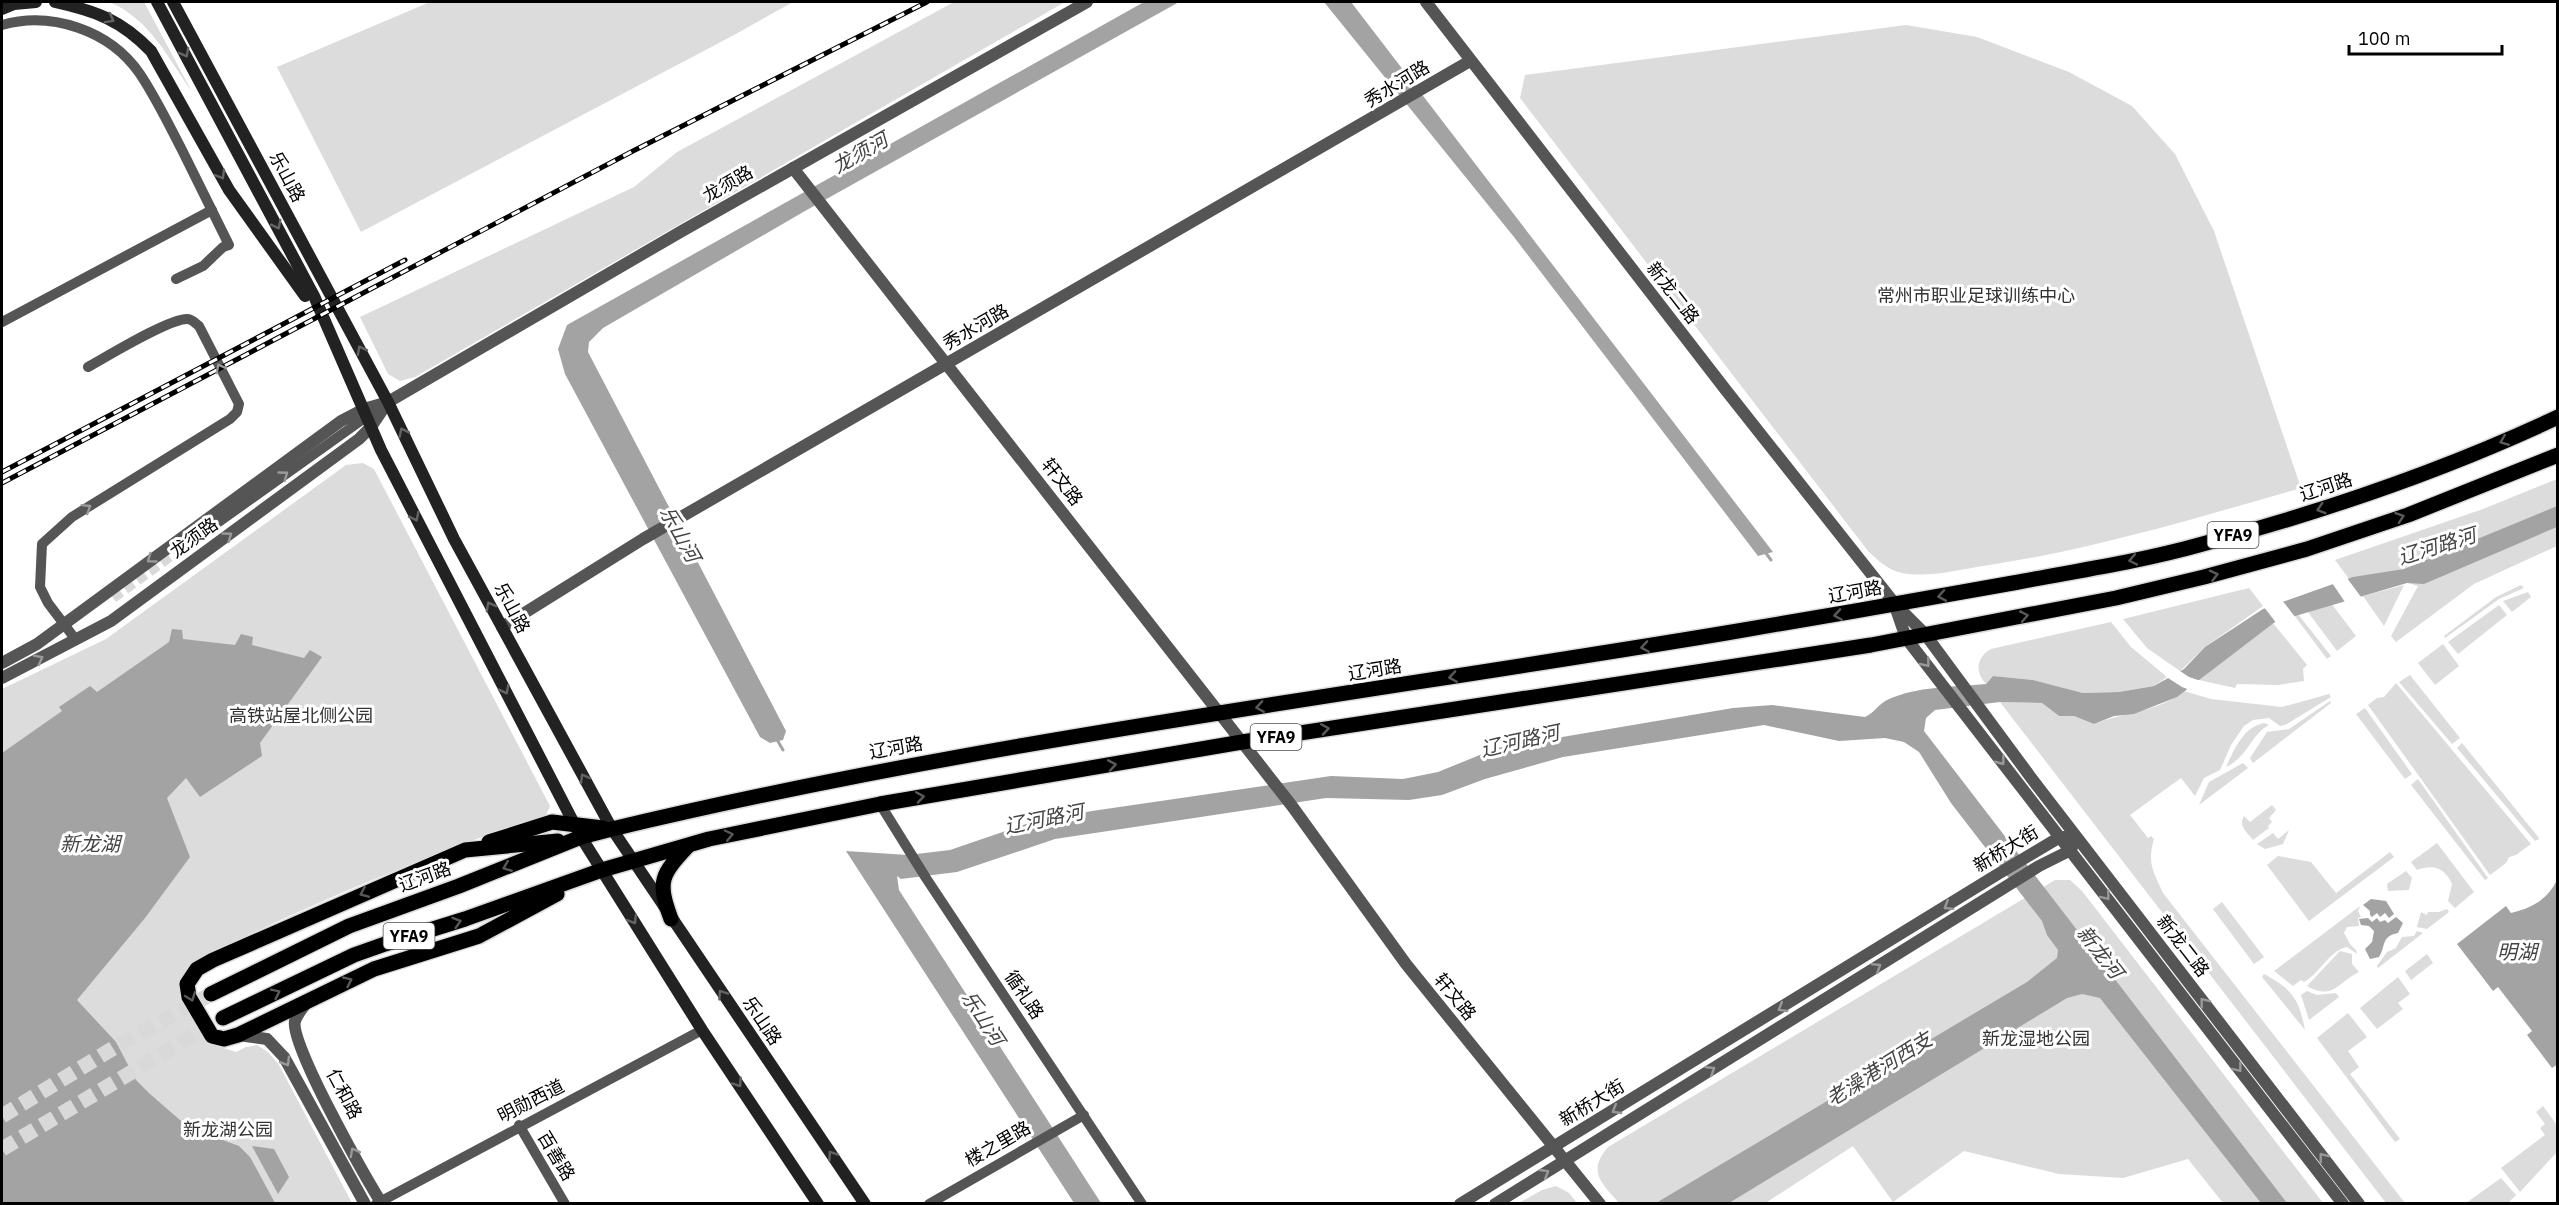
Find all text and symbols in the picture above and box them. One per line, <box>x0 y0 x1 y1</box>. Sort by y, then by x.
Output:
one-way arrow <box>104 12 114 23</box>
scale bar <box>2349 18 2502 56</box>
text: 100 m <box>2358 27 2410 50</box>
one-way arrow <box>178 47 189 57</box>
street label: 秀水河路 <box>1360 55 1434 112</box>
water label: 龙须河 <box>827 124 896 179</box>
street label: 乐山路 <box>265 148 310 206</box>
street label: 龙须路 <box>699 160 757 207</box>
one-way arrow <box>214 169 225 180</box>
one-way arrow <box>270 219 281 229</box>
street label: 新龙二路 <box>1642 257 1705 328</box>
park label: 常州市职业足球训练中心 <box>1877 284 2075 307</box>
street label: 秀水河路 <box>939 299 1013 355</box>
one-way arrow <box>357 346 368 357</box>
one-way arrow <box>216 363 228 374</box>
one-way arrow <box>399 428 410 438</box>
one-way arrow <box>2499 434 2510 446</box>
street label: 轩文路 <box>1037 453 1088 510</box>
street label: 辽河路 <box>2297 467 2355 506</box>
one-way arrow <box>277 471 288 482</box>
water label: 乐山河 <box>654 501 709 570</box>
one-way arrow <box>2316 501 2327 514</box>
one-way arrow <box>80 504 91 515</box>
one-way arrow <box>408 511 420 522</box>
street label: 龙须路 <box>165 512 222 563</box>
one-way arrow <box>2394 512 2405 524</box>
water label: 辽河路河 <box>2395 520 2483 570</box>
road number: YFA9 <box>2208 522 2258 548</box>
one-way arrow <box>221 532 232 543</box>
one-way arrow <box>146 552 157 563</box>
one-way arrow <box>2128 553 2138 566</box>
one-way arrow <box>2209 569 2219 582</box>
street label: 辽河路 <box>1826 575 1883 608</box>
street label: 乐山路 <box>490 579 535 637</box>
one-way arrow <box>1937 589 1947 602</box>
one-way arrow <box>486 602 497 613</box>
one-way arrow <box>1833 608 1843 621</box>
one-way arrow <box>2018 610 2028 623</box>
one-way arrow <box>1641 640 1650 652</box>
street label: 辽河路 <box>1346 654 1403 685</box>
one-way arrow <box>32 655 43 666</box>
one-way arrow <box>1918 656 1929 667</box>
one-way arrow <box>1448 671 1457 683</box>
one-way arrow <box>498 684 509 695</box>
one-way arrow <box>1255 701 1265 713</box>
park label: 高铁站屋北侧公园 <box>229 704 373 727</box>
water label: 辽河路河 <box>1478 717 1566 763</box>
one-way arrow <box>1320 723 1330 736</box>
road number: YFA9 <box>1250 724 1302 750</box>
street label: 辽河路 <box>867 731 924 764</box>
one-way arrow <box>1994 754 2005 765</box>
one-way arrow <box>1107 759 1117 772</box>
one-way arrow <box>579 773 591 784</box>
one-way arrow <box>916 792 925 804</box>
water label: 辽河路河 <box>1002 797 1090 839</box>
street label: 新桥大街 <box>1969 820 2043 877</box>
one-way arrow <box>724 829 734 842</box>
water label: 新龙湖 <box>60 830 123 857</box>
street label: 辽河路 <box>396 856 454 897</box>
one-way arrow <box>502 860 513 872</box>
one-way arrow <box>359 886 370 898</box>
one-way arrow <box>2099 890 2110 901</box>
one-way arrow <box>1944 898 1954 910</box>
street label: 新龙二路 <box>2152 910 2215 981</box>
one-way arrow <box>625 913 636 924</box>
one-way arrow <box>451 916 462 929</box>
water label: 新龙河 <box>2071 920 2132 987</box>
road number: YFA9 <box>384 923 434 949</box>
water label: 明湖 <box>2497 938 2540 965</box>
one-way arrow <box>1871 963 1881 975</box>
street label: 循礼路 <box>1000 966 1049 1024</box>
street label: 轩文路 <box>1429 968 1481 1025</box>
one-way arrow <box>341 977 352 989</box>
water label: 乐山河 <box>956 985 1013 1054</box>
one-way arrow <box>269 988 280 1000</box>
one-way arrow <box>718 990 729 1001</box>
one-way arrow <box>184 991 196 1002</box>
street label: 乐山路 <box>738 992 787 1050</box>
one-way arrow <box>2201 998 2212 1009</box>
one-way arrow <box>1778 1000 1788 1012</box>
water label: 老澡港河西支 <box>1821 1024 1938 1112</box>
park label: 新龙湿地公园 <box>1982 1027 2090 1050</box>
one-way arrow <box>278 1056 290 1066</box>
one-way arrow <box>2231 1061 2242 1072</box>
street label: 仁和路 <box>322 1065 367 1123</box>
one-way arrow <box>1705 1066 1715 1078</box>
street label: 明勋西道 <box>493 1074 568 1127</box>
street label: 新桥大街 <box>1555 1074 1629 1131</box>
one-way arrow <box>731 1077 742 1088</box>
one-way arrow <box>1612 1102 1622 1114</box>
street label: 楼之里路 <box>961 1116 1035 1172</box>
park label: 新龙湖公园 <box>183 1118 273 1141</box>
street label: 百善路 <box>533 1127 580 1185</box>
one-way arrow <box>350 1148 361 1158</box>
one-way arrow <box>828 1151 839 1162</box>
one-way arrow <box>2319 1153 2330 1164</box>
one-way arrow <box>1539 1169 1549 1181</box>

